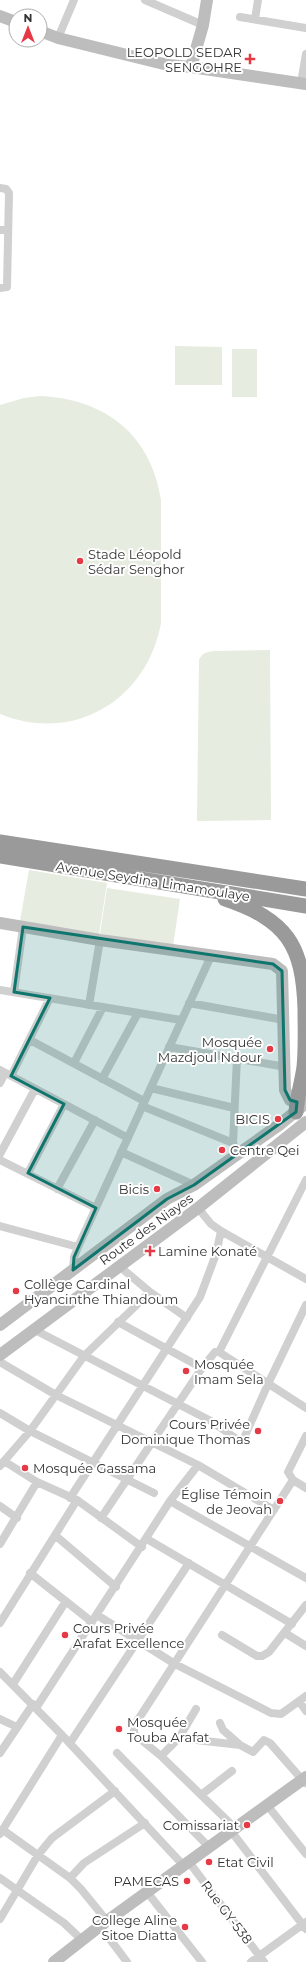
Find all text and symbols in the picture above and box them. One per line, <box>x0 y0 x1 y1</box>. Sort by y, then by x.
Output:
north arrow <box>8 8 48 48</box>
text: N <box>24 11 32 25</box>
place label: LEOPOLD SEDAR SENGOHRE <box>127 44 242 75</box>
marker: LEOPOLD SEDAR SENGOHRE <box>245 54 255 64</box>
place label: Stade Léopold Sédar Senghor <box>88 546 185 577</box>
marker: Stade Léopold Sédar Senghor <box>75 556 85 566</box>
street label: Avenue Seydina Limamoulaye <box>55 858 251 904</box>
place label: Mosquée Mazdjoul Ndour <box>158 1034 262 1065</box>
marker: Mosquée Mazdjoul Ndour <box>265 1044 275 1054</box>
place label: BICIS <box>235 1111 270 1127</box>
marker: BICIS <box>273 1114 283 1124</box>
place label: Centre Qei <box>230 1142 299 1158</box>
marker: Centre Qei <box>217 1145 227 1155</box>
place label: Bicis <box>119 1181 149 1197</box>
marker: Bicis <box>152 1184 162 1194</box>
street label: Route des Niayes <box>96 1190 196 1268</box>
place label: Lamine Konaté <box>158 1243 257 1259</box>
marker: Lamine Konaté <box>145 1246 155 1256</box>
place label: Collège Cardinal Hyancinthe Thiandoum <box>24 1276 178 1307</box>
marker: Collège Cardinal Hyancinthe Thiandoum <box>11 1286 21 1296</box>
place label: Mosquée Imam Sela <box>194 1356 264 1387</box>
marker: Mosquée Imam Sela <box>181 1366 191 1376</box>
place label: Cours Privée Dominique Thomas <box>121 1416 250 1447</box>
marker: Cours Privée Dominique Thomas <box>253 1426 263 1436</box>
place label: Mosquée Gassama <box>33 1460 156 1476</box>
marker: Mosquée Gassama <box>20 1463 30 1473</box>
place label: Église Témoin de Jeovah <box>181 1486 272 1517</box>
marker: Église Témoin de Jeovah <box>275 1496 285 1506</box>
place label: Cours Privée Arafat Excellence <box>73 1620 184 1651</box>
marker: Cours Privée Arafat Excellence <box>60 1630 70 1640</box>
place label: Mosquée Touba Arafat <box>127 1714 209 1745</box>
marker: Mosquée Touba Arafat <box>114 1724 124 1734</box>
place label: Comissariat <box>163 1817 239 1833</box>
marker: Comissariat <box>242 1820 252 1830</box>
place label: Etat Civil <box>217 1854 274 1870</box>
marker: Etat Civil <box>204 1857 214 1867</box>
place label: PAMECAS <box>114 1873 179 1889</box>
marker: PAMECAS <box>182 1876 192 1886</box>
street label: Rue GY-538 <box>198 1877 256 1947</box>
place label: College Aline Sitoe Diatta <box>92 1912 177 1943</box>
marker: College Aline Sitoe Diatta <box>180 1922 190 1932</box>

